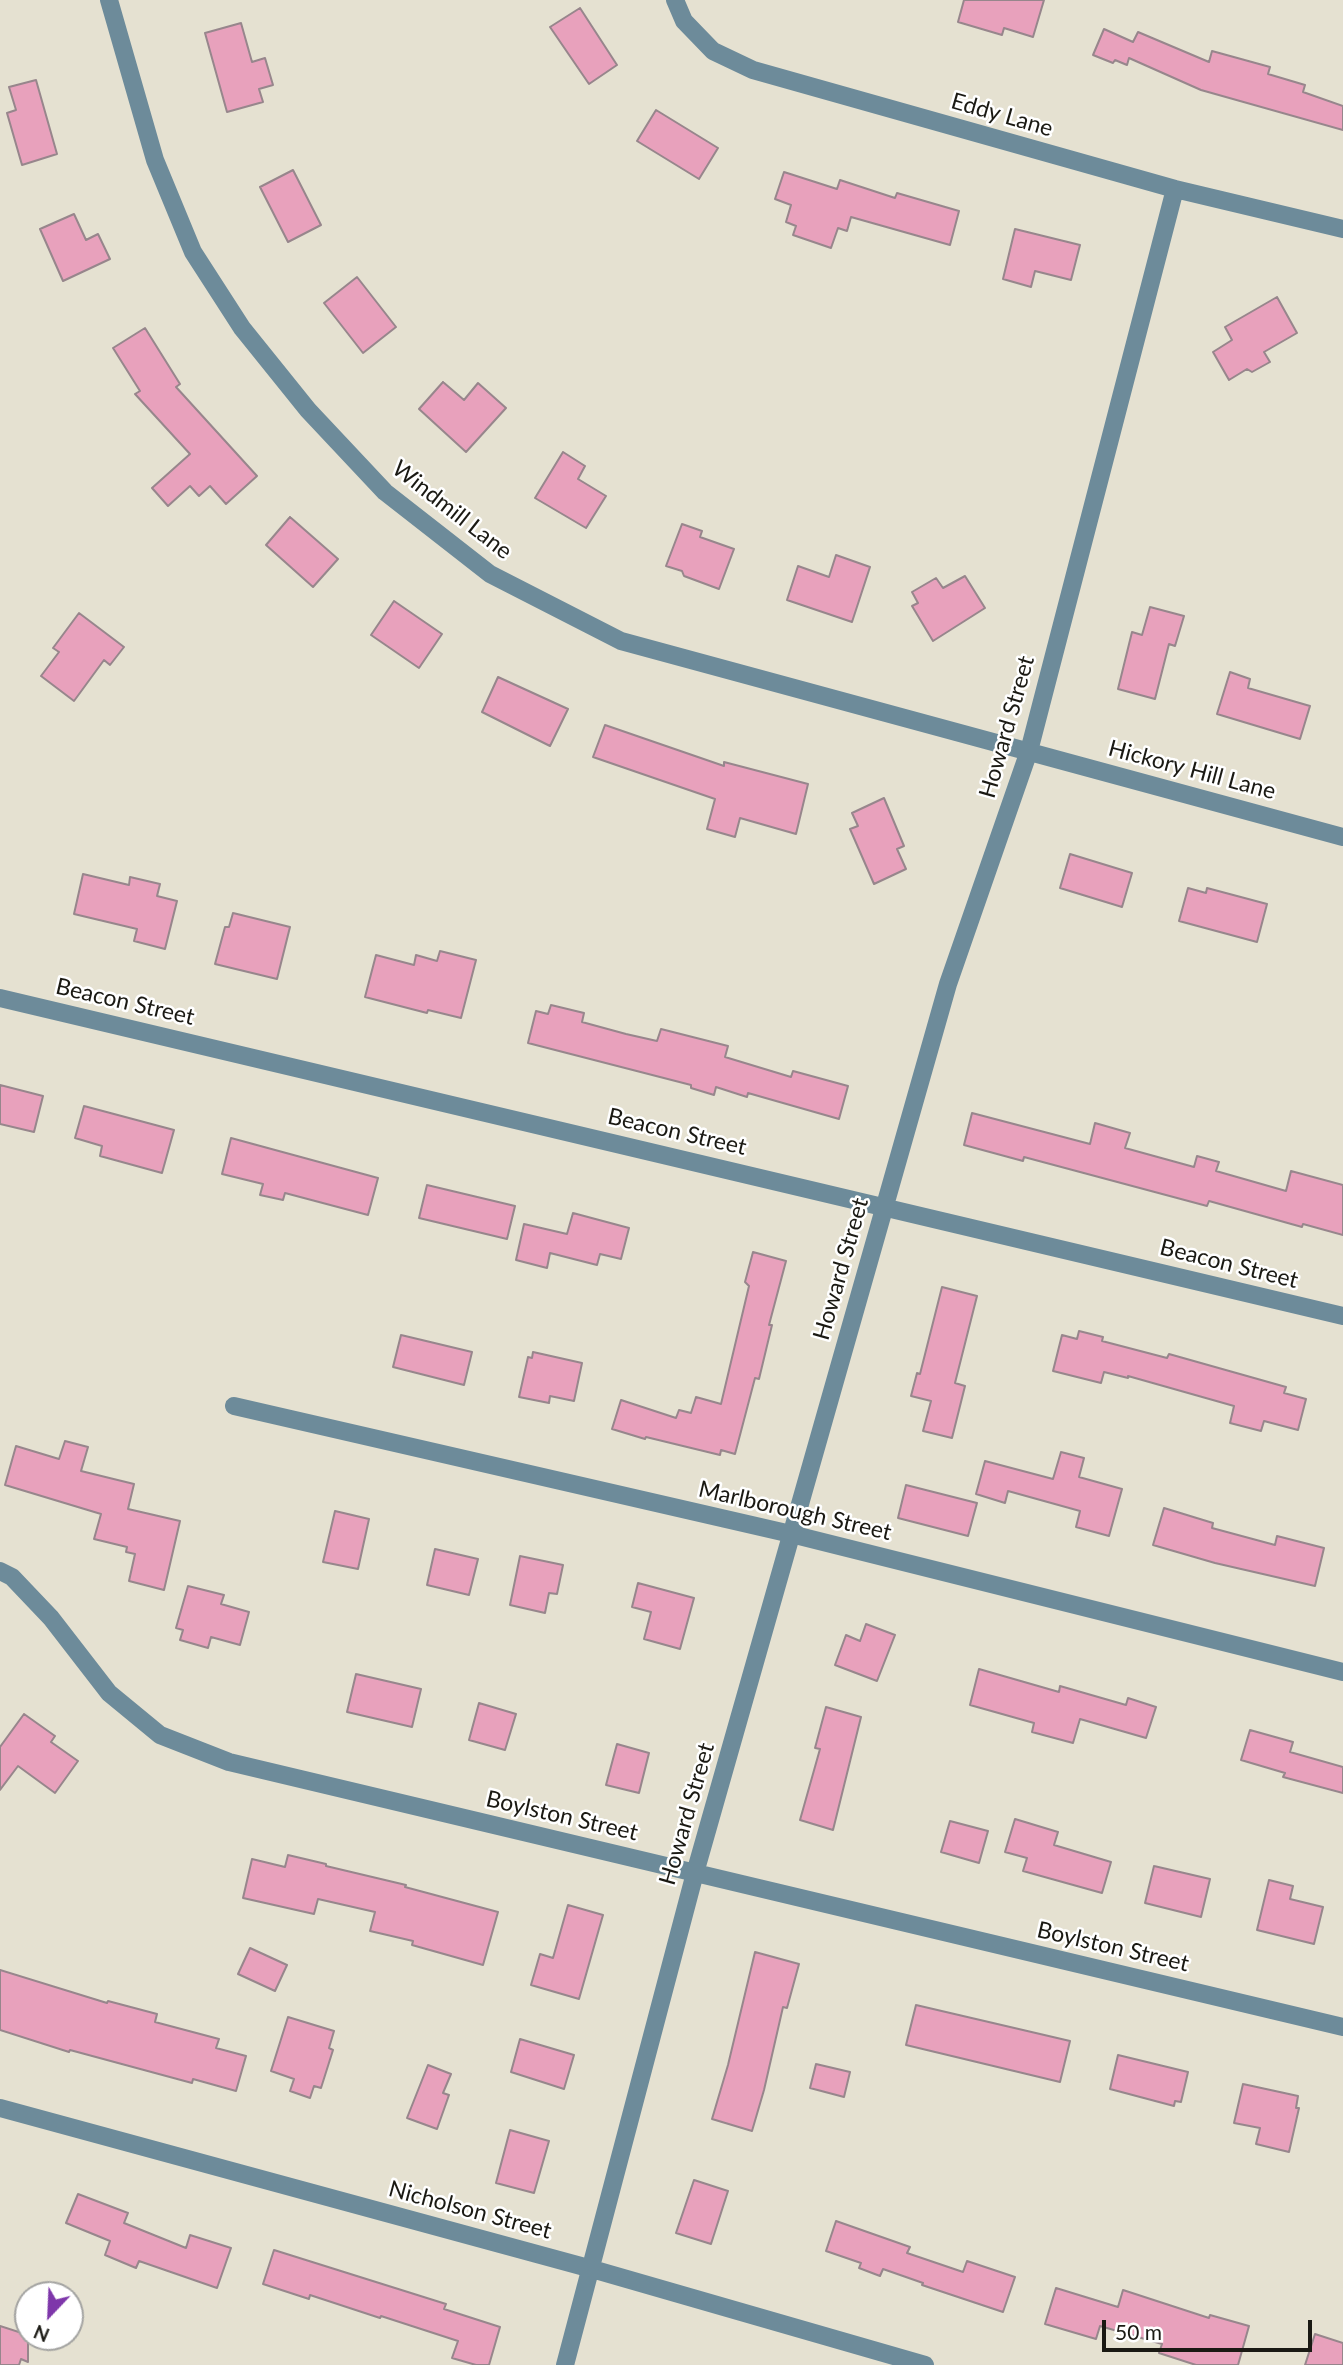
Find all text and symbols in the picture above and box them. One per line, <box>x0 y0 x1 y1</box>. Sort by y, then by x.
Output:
street label: Eddy Lane <box>948 87 1056 143</box>
street label: Windmill Lane <box>387 455 517 565</box>
street label: Howard Street <box>974 653 1040 801</box>
street label: Hickory Hill Lane <box>1105 734 1279 806</box>
street label: Beacon Street <box>53 973 197 1031</box>
street label: Beacon Street <box>605 1103 749 1161</box>
street label: Howard Street <box>808 1195 874 1343</box>
street label: Beacon Street <box>1157 1234 1301 1294</box>
street label: Marlborough Street <box>696 1475 894 1547</box>
street label: Howard Street <box>654 1740 720 1888</box>
street label: Boylston Street <box>483 1785 641 1847</box>
street label: Boylston Street <box>1034 1916 1192 1978</box>
street label: Nicholson Street <box>386 2175 554 2245</box>
north arrow <box>14 2281 84 2351</box>
scale bar <box>1105 2306 1315 2350</box>
text: 50 m <box>1115 2319 1162 2344</box>
text: N <box>30 2321 53 2347</box>

